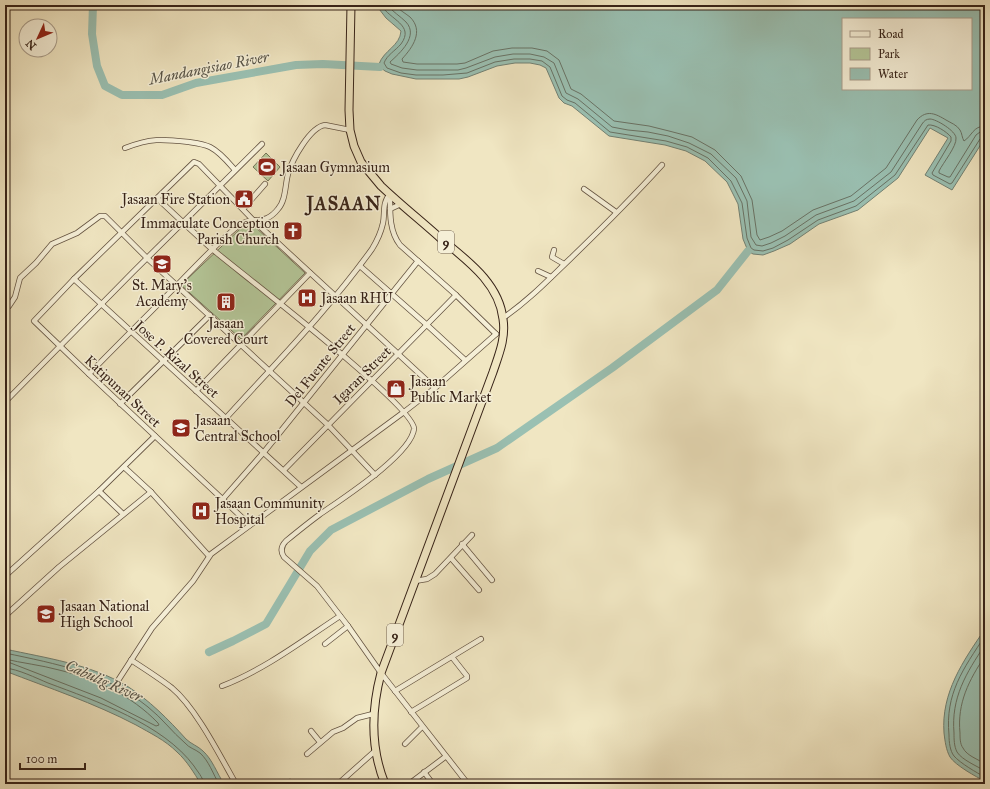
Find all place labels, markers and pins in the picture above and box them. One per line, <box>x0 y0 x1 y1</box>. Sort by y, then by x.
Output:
sports icon: Jasaan Gymnasium <box>256 156 278 178</box>
place label: Jasaan Gymnasium <box>279 159 390 177</box>
public building icon: Jasaan Fire Station <box>233 188 255 210</box>
place label: Jasaan Fire Station <box>120 191 230 209</box>
place label: Immaculate Conception Parish Church <box>140 215 279 248</box>
church icon: Immaculate Conception Parish Church <box>282 220 304 242</box>
school or university icon: St. Mary's Academy <box>151 253 173 275</box>
place label: St. Mary's Academy <box>132 277 192 310</box>
hospital icon: Jasaan RHU <box>296 287 318 309</box>
place label: Jasaan RHU <box>319 290 394 308</box>
building icon: Jasaan Covered Court <box>215 291 237 313</box>
place label: Jasaan Covered Court <box>184 315 268 348</box>
place label: Jasaan Public Market <box>408 373 491 406</box>
shop icon: Jasaan Public Market <box>385 378 407 400</box>
place label: Jasaan Central School <box>193 412 281 445</box>
school or university icon: Jasaan Central School <box>170 417 192 439</box>
place label: Jasaan Community Hospital <box>213 495 325 528</box>
hospital icon: Jasaan Community Hospital <box>190 500 212 522</box>
place label: Jasaan National High School <box>58 598 150 631</box>
school or university icon: Jasaan National High School <box>35 603 57 625</box>

